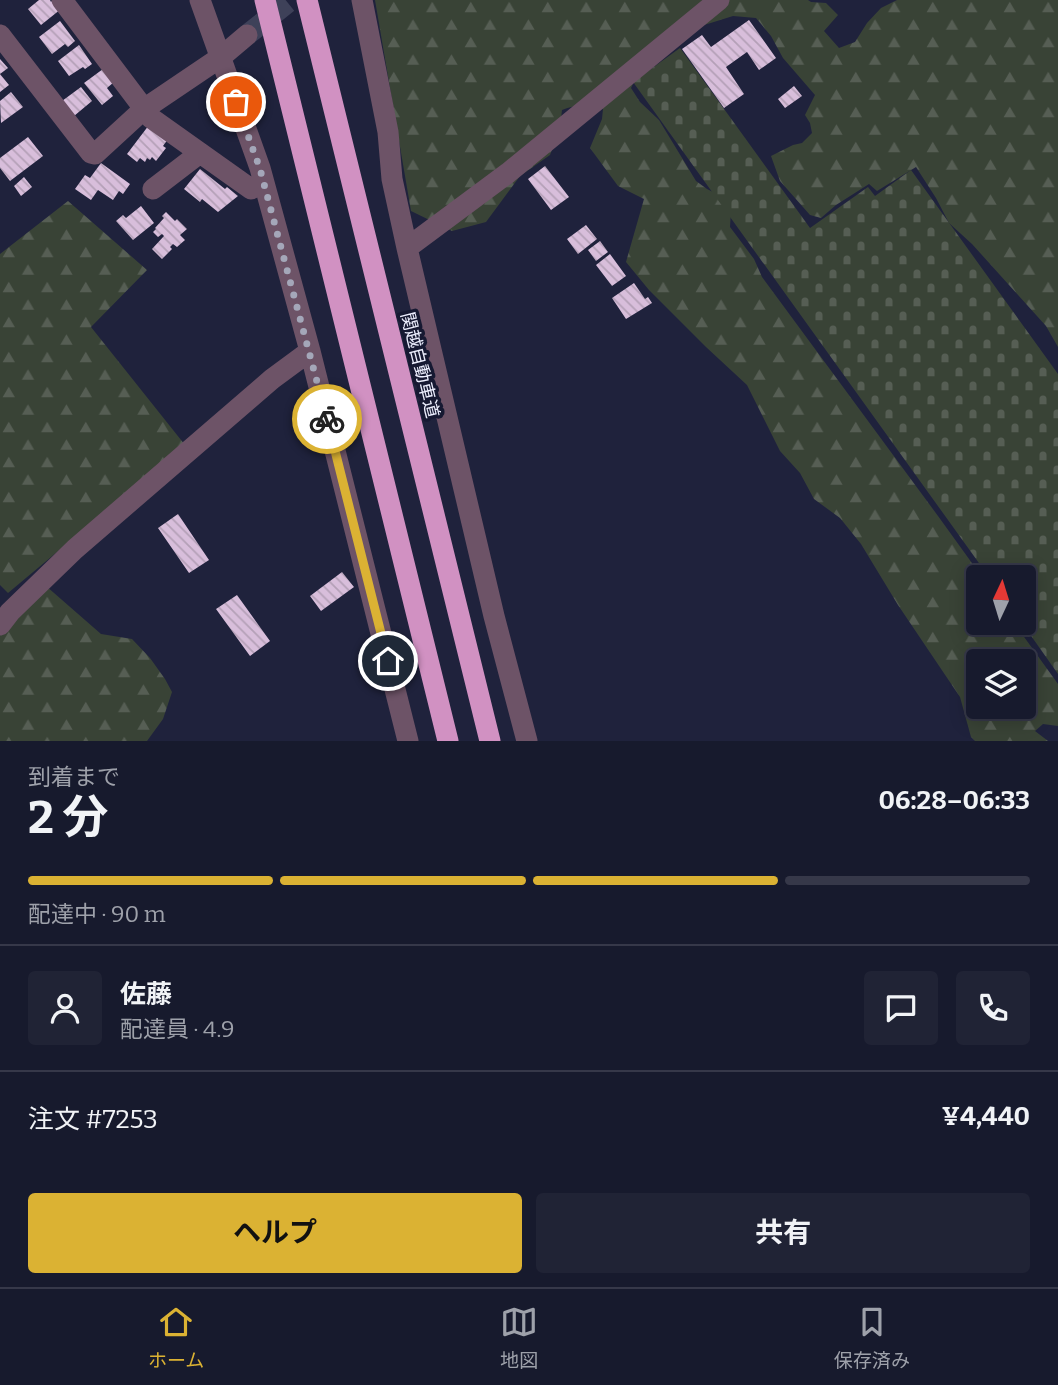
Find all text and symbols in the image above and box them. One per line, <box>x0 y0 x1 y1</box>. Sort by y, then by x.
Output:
pin <box>206 72 266 132</box>
icon: bag <box>217 83 255 121</box>
street label: 関越自動車道 <box>396 310 444 420</box>
courier <box>292 384 362 454</box>
icon: bike <box>308 400 346 438</box>
north arrow <box>966 565 1036 635</box>
map controls <box>966 565 1036 719</box>
pin <box>358 631 418 691</box>
icon: home <box>369 642 407 680</box>
button: layers <box>966 649 1036 719</box>
text: 到着まで <box>28 763 120 791</box>
text: 06:28–06:33 <box>879 785 1030 816</box>
text: 2 分 <box>28 790 108 845</box>
text: 配達中 · 90 m <box>28 900 166 928</box>
button: person <box>28 971 102 1045</box>
button: chat <box>864 971 938 1045</box>
button: phone <box>956 971 1030 1045</box>
text: 佐藤 <box>120 979 172 1010</box>
text: 配達員 · 4.9 <box>120 1015 234 1043</box>
text: ¥4,440 <box>942 1101 1030 1132</box>
text: 注文 #7253 <box>28 1104 158 1135</box>
button: ヘルプ <box>28 1193 522 1273</box>
button: 共有 <box>536 1193 1030 1273</box>
tab: ホーム <box>148 1303 204 1372</box>
tab: 地図 <box>500 1303 538 1372</box>
tab: 保存済み <box>834 1303 910 1372</box>

